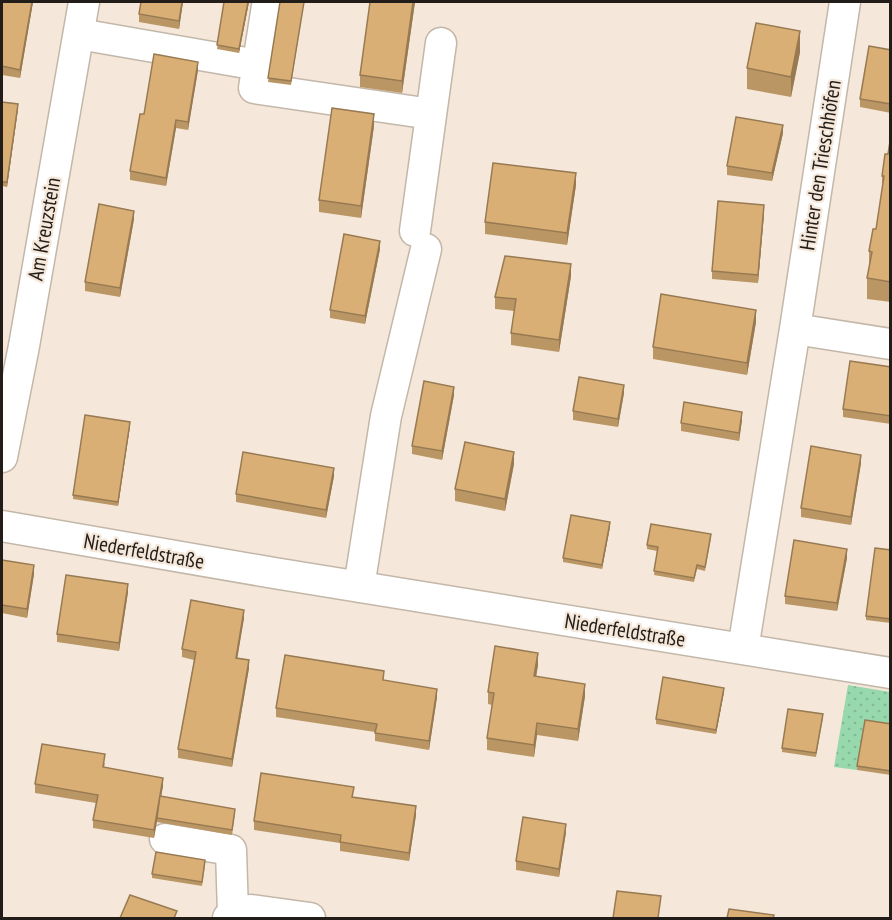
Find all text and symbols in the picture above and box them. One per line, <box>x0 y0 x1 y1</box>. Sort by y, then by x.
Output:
street label: Hinter den Trieschhöfen <box>793 78 847 252</box>
street label: Am Kreuzstein <box>22 175 66 283</box>
street label: Niederfeldstraße <box>82 527 206 575</box>
street label: Niederfeldstraße <box>563 607 687 653</box>

